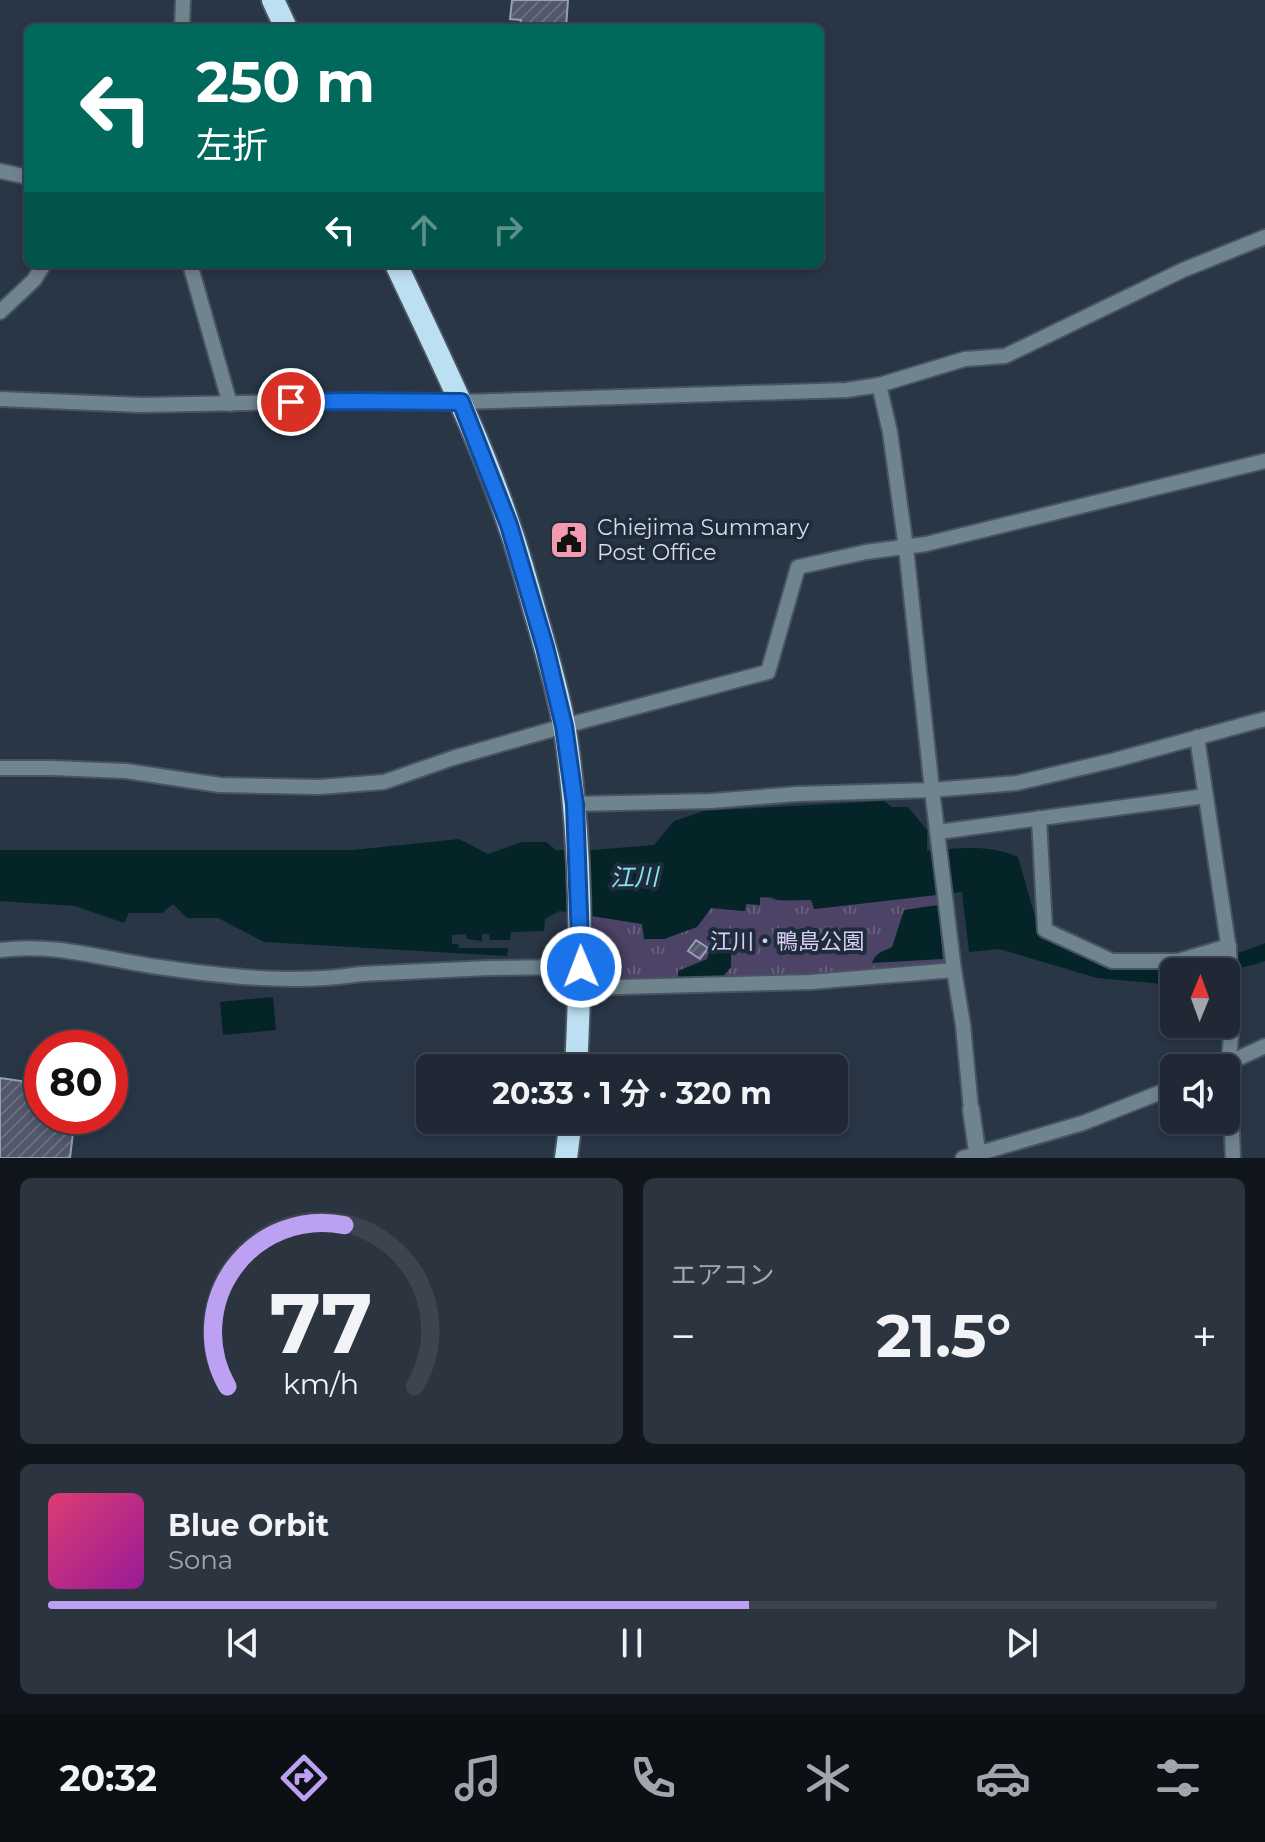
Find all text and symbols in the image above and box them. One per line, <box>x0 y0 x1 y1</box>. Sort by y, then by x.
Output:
text: 250 m <box>196 48 375 116</box>
icon: left <box>64 56 168 160</box>
text: 左折 <box>196 123 268 167</box>
icon: left <box>318 208 362 252</box>
icon: ahead <box>402 208 446 252</box>
icon: right <box>486 208 530 252</box>
pin <box>257 368 325 436</box>
icon: arrive <box>269 380 313 424</box>
place label: Chiejima Summary Post Office <box>597 514 809 566</box>
public building icon: Chiejima Summary Post Office <box>548 519 590 561</box>
water label: 江川 <box>610 862 661 892</box>
position arrow <box>539 925 623 1009</box>
park label: 江川・鴨島公園 <box>710 928 864 955</box>
north arrow <box>1160 958 1240 1038</box>
map controls <box>1160 958 1240 1134</box>
speed limit sign: 80 <box>24 1030 128 1134</box>
button: sound <box>1160 1054 1240 1134</box>
text: 20:33 · 1 分 · 320 m <box>492 1075 772 1112</box>
text: エアコン <box>671 1259 775 1291</box>
text: 77 <box>270 1272 373 1374</box>
text: 21.5° <box>876 1299 1011 1372</box>
text: − <box>671 1309 696 1363</box>
text: + <box>1192 1309 1217 1363</box>
text: km/h <box>283 1366 359 1401</box>
text: Blue Orbit <box>168 1507 329 1544</box>
text: Sona <box>168 1544 233 1576</box>
icon: previous <box>221 1621 265 1665</box>
icon: pause <box>610 1621 654 1665</box>
icon: next <box>1000 1621 1044 1665</box>
icon: directions <box>276 1750 332 1806</box>
icon: music <box>450 1750 506 1806</box>
icon: phone <box>625 1750 681 1806</box>
icon: climate <box>800 1750 856 1806</box>
icon: car <box>975 1750 1031 1806</box>
icon: filters <box>1150 1750 1206 1806</box>
text: 20:32 <box>59 1756 157 1800</box>

